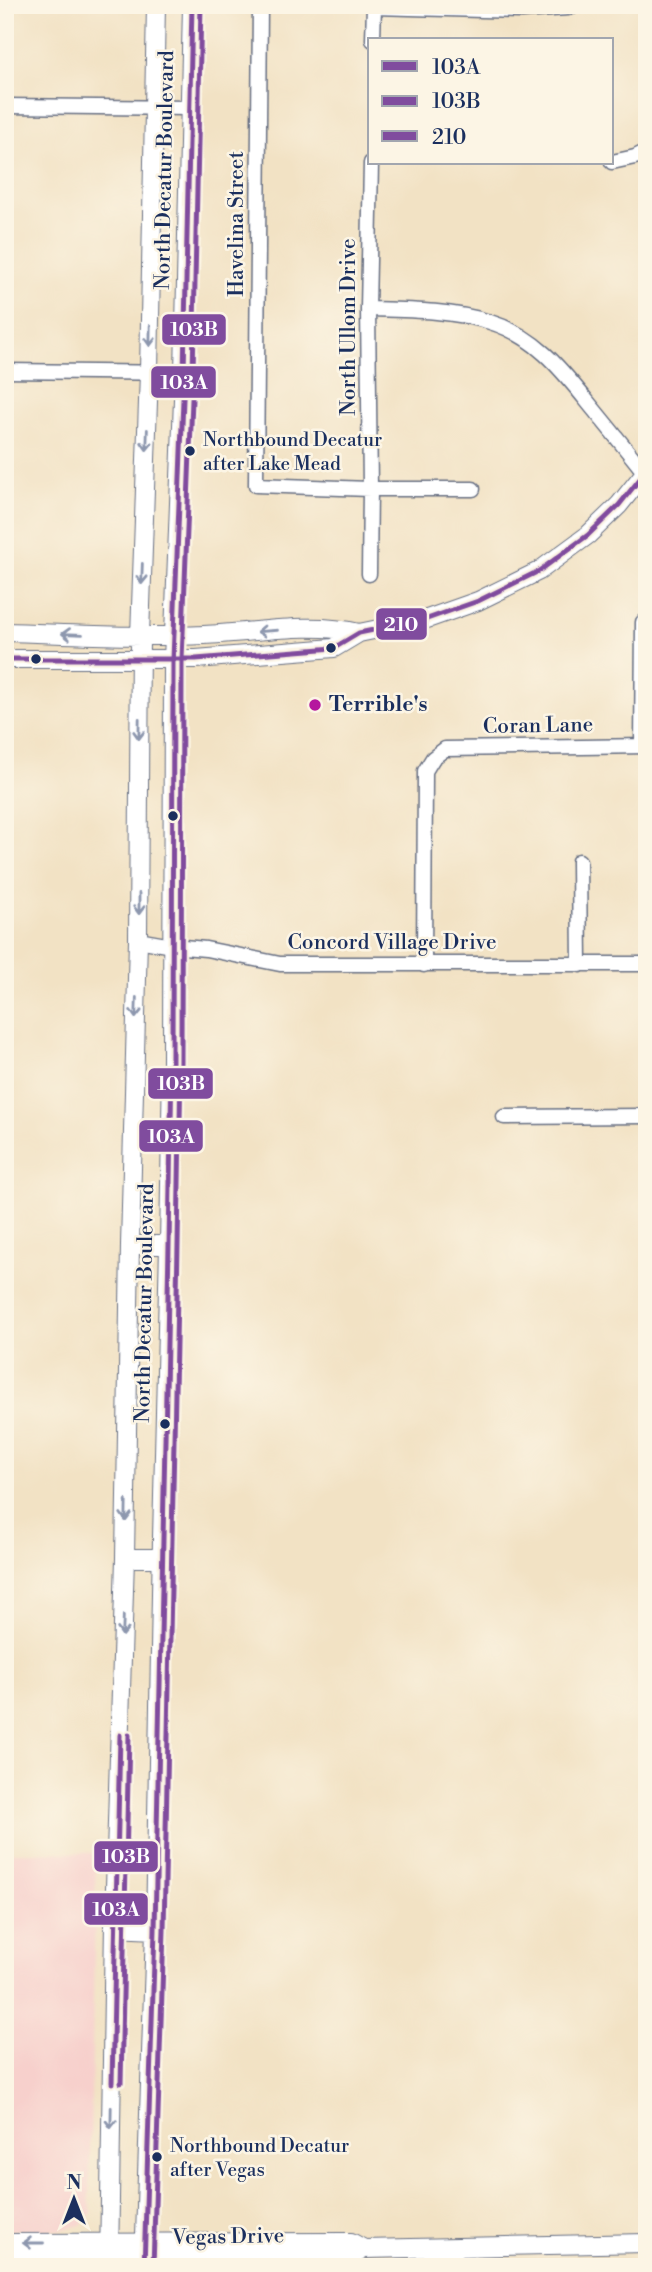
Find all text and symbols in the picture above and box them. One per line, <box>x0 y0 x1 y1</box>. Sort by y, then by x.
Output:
legend <box>368 38 614 164</box>
street label: North Decatur Boulevard <box>150 50 180 290</box>
text: 103A <box>432 55 481 81</box>
text: 103B <box>432 89 481 115</box>
text: 210 <box>432 125 467 151</box>
street label: Havelina Street <box>224 151 250 297</box>
street label: North Ullom Drive <box>336 238 362 416</box>
line badge: 103B <box>161 313 227 346</box>
text: 103B <box>170 318 218 342</box>
one-way arrow <box>143 324 157 347</box>
line badge: 103A <box>150 365 217 399</box>
text: 103A <box>160 371 208 395</box>
place label: Northbound Decatur after Lake Mead <box>203 428 382 476</box>
one-way arrow <box>140 429 153 452</box>
marker: Northbound Decatur after Lake Mead <box>183 444 197 458</box>
one-way arrow <box>136 562 149 585</box>
line badge: 210 <box>375 607 428 641</box>
text: 210 <box>384 613 418 637</box>
one-way arrow <box>256 625 279 638</box>
one-way arrow <box>61 628 84 641</box>
unlabelled marker <box>324 641 338 655</box>
unlabelled marker <box>29 652 43 666</box>
place label: Terrible's <box>329 692 428 718</box>
marker: Terrible's <box>307 697 323 713</box>
street label: Coran Lane <box>483 712 593 740</box>
one-way arrow <box>132 717 146 740</box>
unlabelled marker <box>166 809 180 823</box>
one-way arrow <box>132 893 146 916</box>
street label: Concord Village Drive <box>287 930 497 956</box>
one-way arrow <box>130 996 143 1019</box>
line badge: 103B <box>147 1067 214 1100</box>
text: 103B <box>157 1072 205 1096</box>
line badge: 103A <box>138 1119 204 1153</box>
text: 103A <box>147 1125 195 1149</box>
street label: North Decatur Boulevard <box>130 1183 160 1423</box>
unlabelled marker <box>158 1417 172 1431</box>
one-way arrow <box>119 1499 132 1522</box>
one-way arrow <box>116 1615 129 1638</box>
line badge: 103B <box>93 1840 159 1873</box>
text: 103B <box>102 1845 150 1869</box>
line badge: 103A <box>83 1892 149 1926</box>
text: 103A <box>92 1898 140 1922</box>
one-way arrow <box>104 2107 118 2130</box>
place label: Northbound Decatur after Vegas <box>170 2134 349 2182</box>
marker: Northbound Decatur after Vegas <box>150 2150 164 2164</box>
north arrow <box>38 2164 108 2234</box>
text: N <box>66 2171 82 2195</box>
street label: Vegas Drive <box>171 2223 284 2251</box>
one-way arrow <box>22 2236 45 2250</box>

